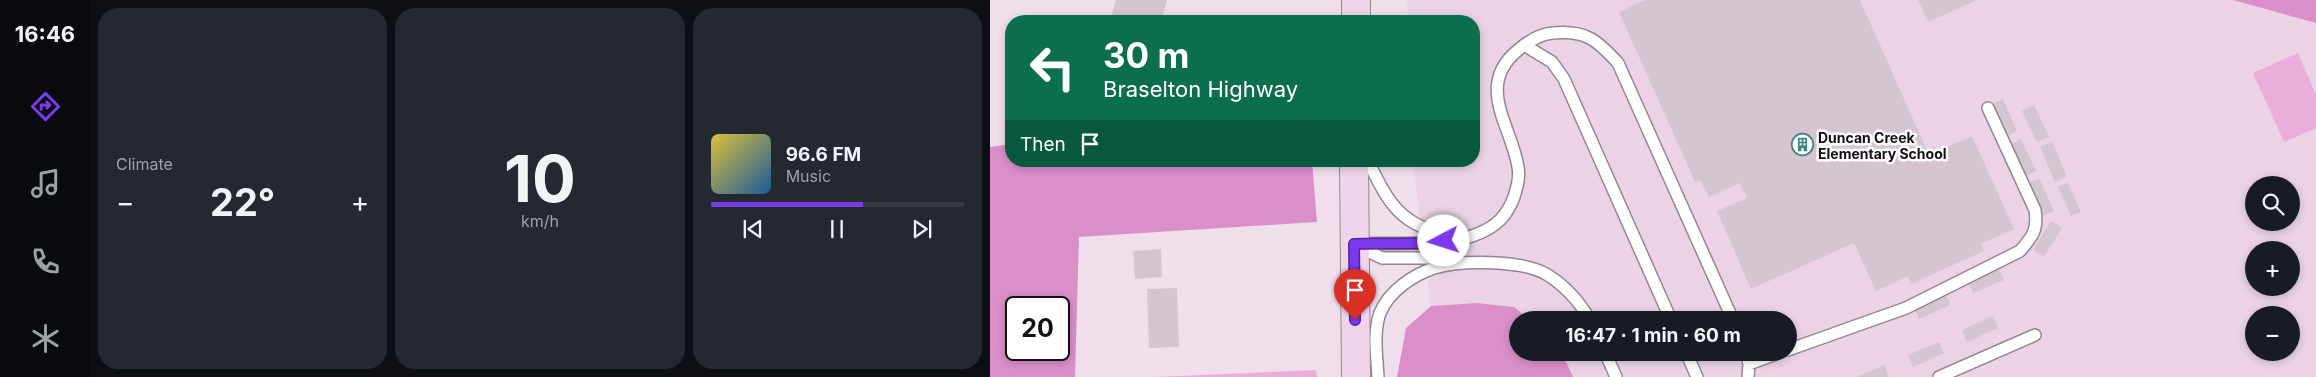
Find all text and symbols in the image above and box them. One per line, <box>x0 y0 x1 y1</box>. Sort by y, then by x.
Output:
text: 16:46 <box>15 21 75 47</box>
text: 30 m <box>1103 34 1189 76</box>
icon: left <box>1020 35 1085 100</box>
text: Braselton Highway <box>1103 76 1298 102</box>
icon: directions <box>28 89 63 124</box>
place label: Duncan Creek Elementary School <box>1818 129 1947 162</box>
icon: arrive <box>1076 130 1104 158</box>
text: Then <box>1020 133 1066 156</box>
building icon: Duncan Creek Elementary School <box>1790 133 1814 157</box>
text: 10 <box>504 139 576 218</box>
text: 96.6 FM <box>786 143 861 166</box>
text: Climate <box>116 154 173 174</box>
icon: music <box>28 166 63 201</box>
text: Music <box>786 166 831 186</box>
map controls <box>2245 176 2300 361</box>
button: search <box>2245 176 2300 231</box>
text: 22° <box>210 179 275 225</box>
text: − <box>116 185 135 219</box>
text: + <box>351 185 369 219</box>
text: km/h <box>521 211 559 231</box>
position arrow <box>1417 214 1469 266</box>
icon: previous <box>739 215 767 243</box>
icon: pause <box>823 215 851 243</box>
icon: next <box>908 215 936 243</box>
button: + <box>2245 241 2300 296</box>
icon: phone <box>28 244 63 279</box>
pin <box>1334 269 1376 320</box>
icon: arrive <box>1341 276 1369 304</box>
speed limit sign: 20 <box>1005 296 1070 361</box>
button: − <box>2245 306 2300 361</box>
icon: climate <box>28 321 63 356</box>
text: 16:47 · 1 min · 60 m <box>1565 324 1741 347</box>

